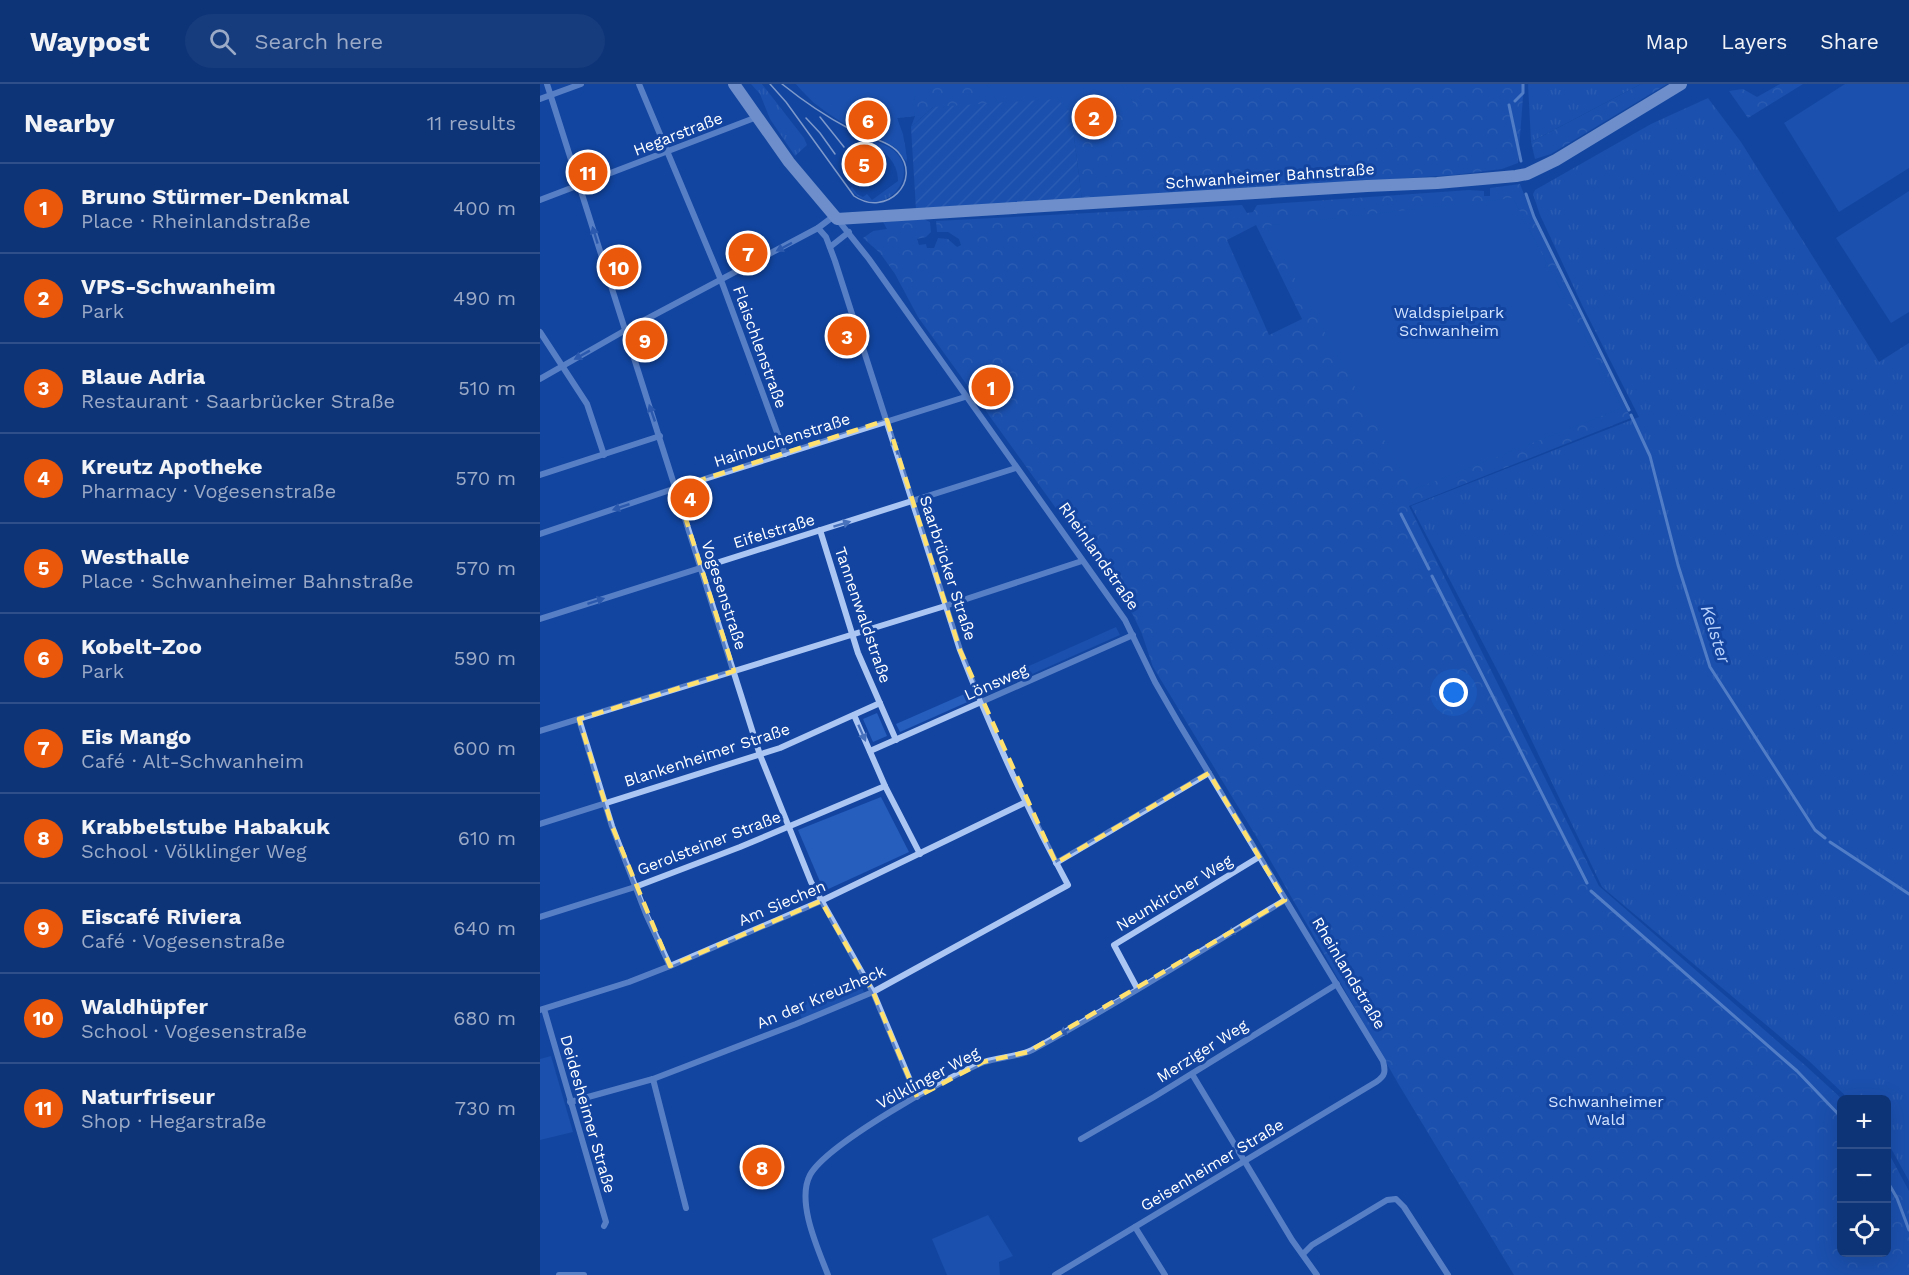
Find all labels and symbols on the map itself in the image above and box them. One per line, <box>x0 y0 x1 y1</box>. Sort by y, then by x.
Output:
pin: 2 <box>1074 94 1114 140</box>
pin: 6 <box>848 98 888 142</box>
street label: Hegarstraße <box>631 108 725 160</box>
pin: 5 <box>844 142 884 187</box>
pin: 11 <box>568 150 608 194</box>
street label: Schwanheimer Bahnstraße <box>1165 159 1375 193</box>
one-way arrow <box>590 226 599 244</box>
pin: 7 <box>728 230 768 276</box>
one-way arrow <box>776 242 793 251</box>
pin: 10 <box>600 244 638 290</box>
street label: Flaischlenstraße <box>729 283 791 411</box>
park label: Waldspielpark Schwanheim <box>1394 303 1504 340</box>
pin: 3 <box>828 314 866 358</box>
pin: 9 <box>626 318 664 362</box>
one-way arrow <box>573 350 590 360</box>
pin: 1 <box>972 364 1010 410</box>
one-way arrow <box>646 404 656 422</box>
street label: Hainbuchenstraße <box>711 409 853 471</box>
one-way arrow <box>890 437 899 455</box>
pin: 4 <box>670 476 710 520</box>
street label: Saarbrücker Straße <box>916 493 980 643</box>
street label: Rheinlandstraße <box>1055 498 1143 614</box>
one-way arrow <box>612 503 630 512</box>
street label: Eifelstraße <box>731 510 817 552</box>
one-way arrow <box>833 519 851 528</box>
street label: Vogesenstraße <box>697 538 751 652</box>
street label: Tannenwaldstraße <box>831 544 895 686</box>
one-way arrow <box>587 596 605 605</box>
water label: Kelster <box>1697 602 1736 667</box>
street label: Lönsweg <box>961 659 1031 704</box>
your location <box>1439 678 1468 707</box>
street label: Blankenheimer Straße <box>622 719 792 791</box>
one-way arrow <box>857 724 867 742</box>
street label: Gerolsteiner Straße <box>634 807 784 879</box>
street label: Neunkircher Weg <box>1112 851 1236 935</box>
street label: Am Siechen <box>736 876 828 930</box>
street label: Rheinlandstraße <box>1308 914 1390 1032</box>
one-way arrow <box>1227 924 1243 935</box>
street label: An der Kreuzheck <box>754 961 888 1033</box>
street label: Merziger Weg <box>1153 1015 1251 1087</box>
one-way arrow <box>1059 1024 1076 1034</box>
street label: Deidesheimer Straße <box>556 1033 620 1195</box>
street label: Völklinger Weg <box>873 1043 983 1113</box>
park label: Schwanheimer Wald <box>1548 1092 1664 1129</box>
street label: Geisenheimer Straße <box>1137 1115 1287 1215</box>
pin: 8 <box>742 1144 782 1190</box>

